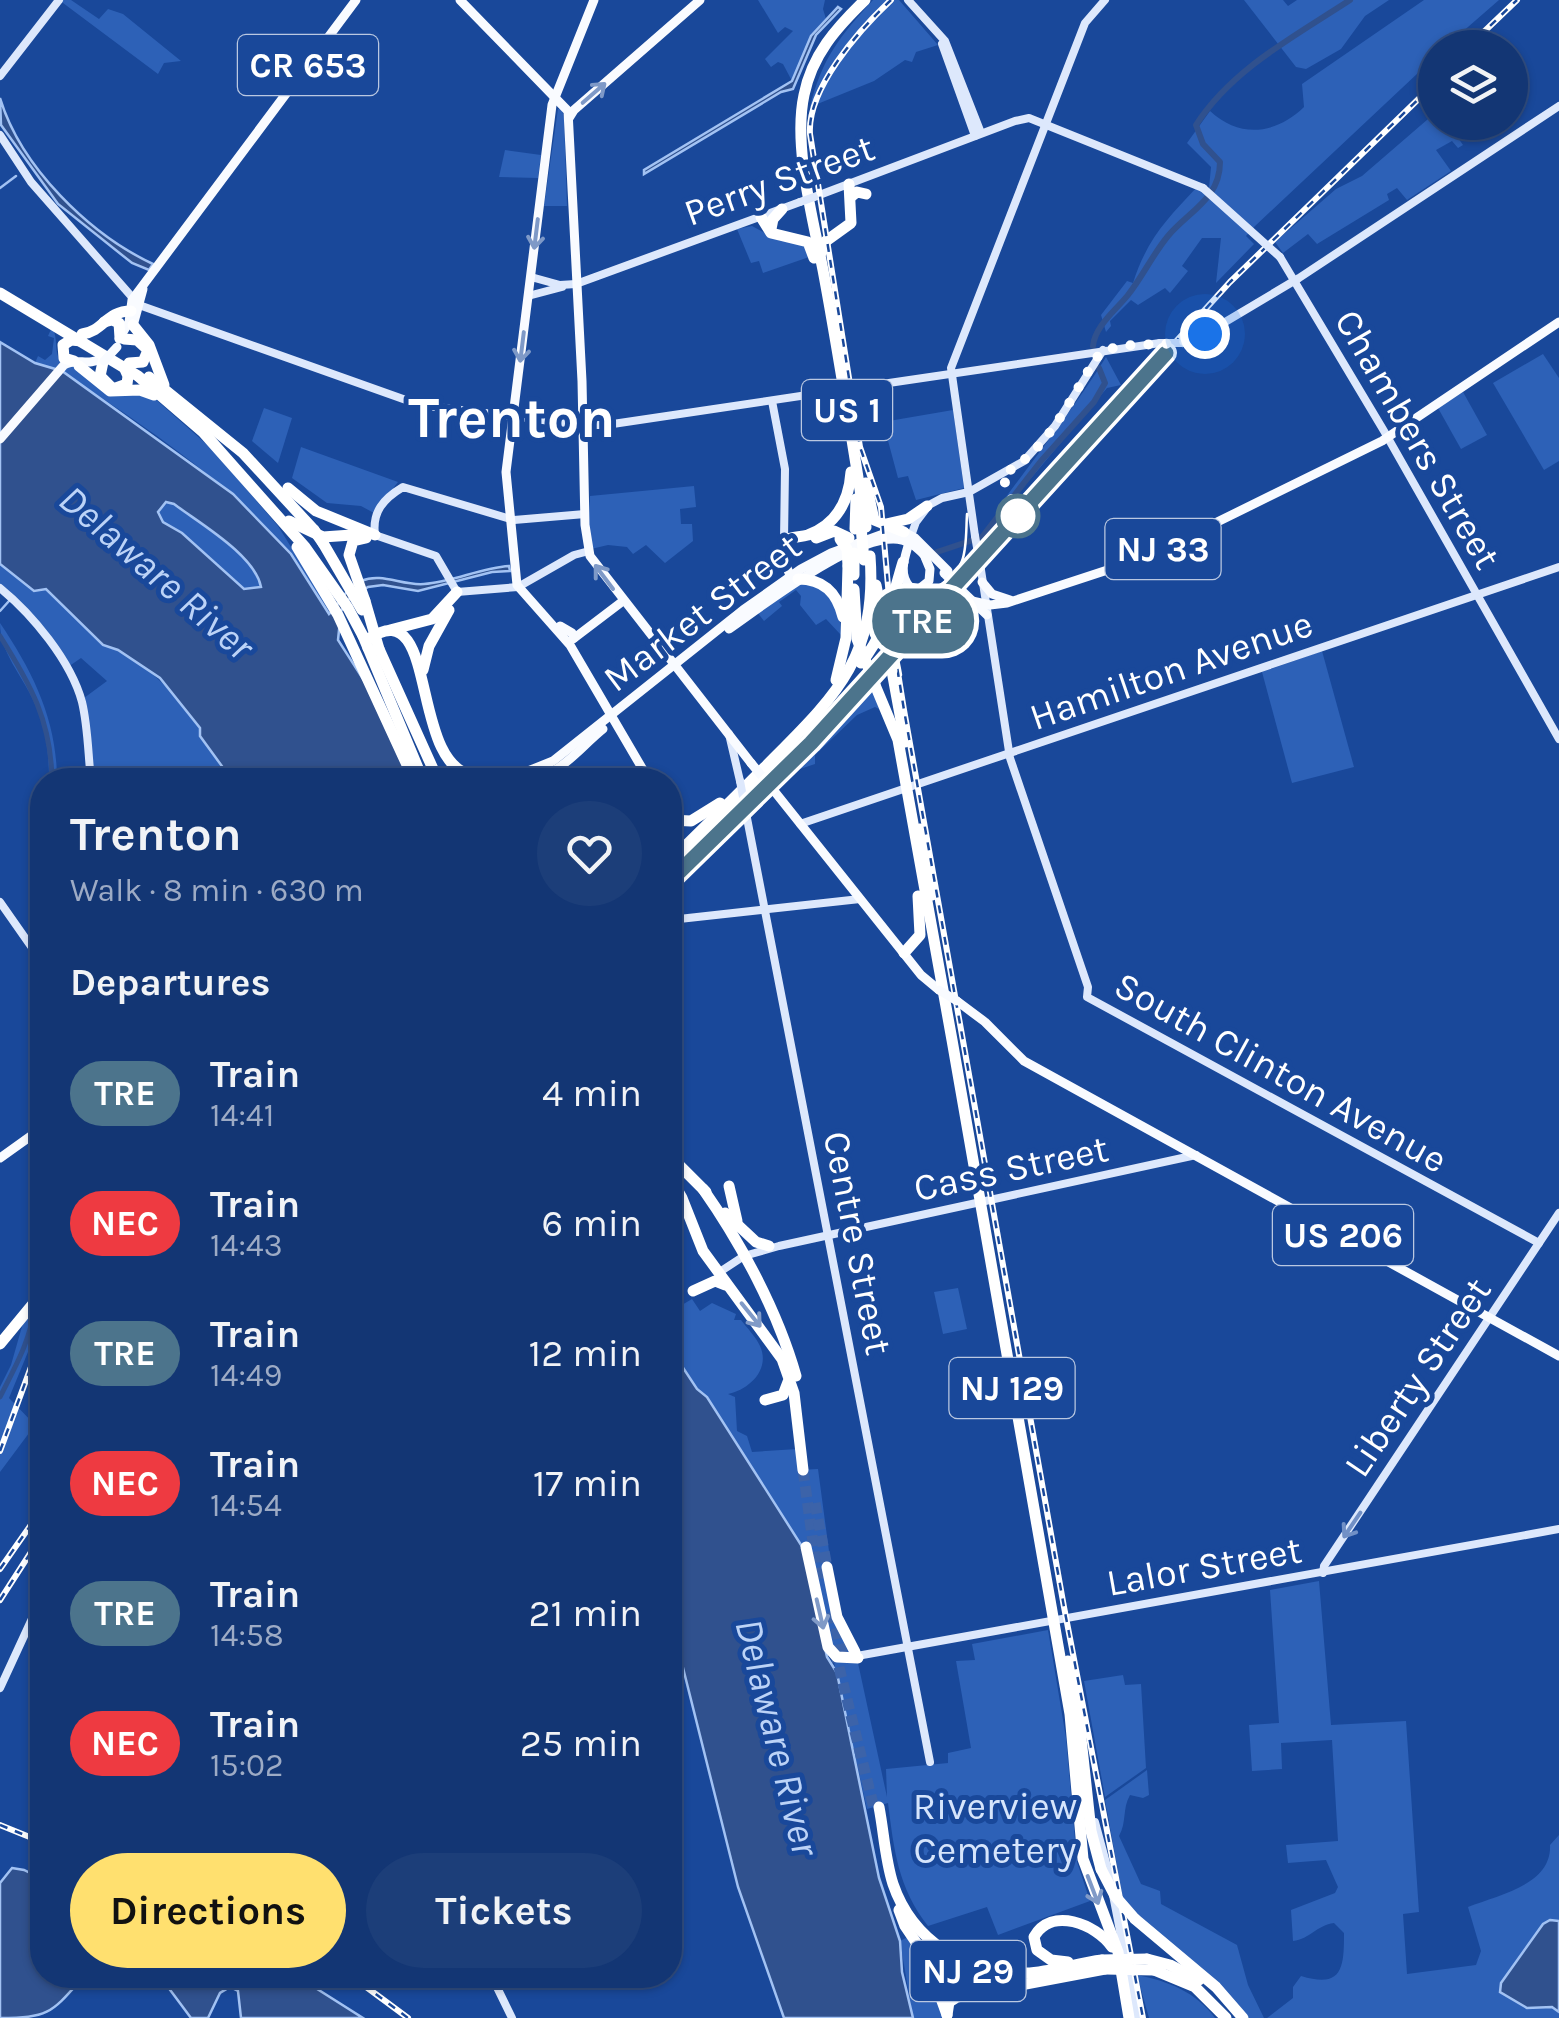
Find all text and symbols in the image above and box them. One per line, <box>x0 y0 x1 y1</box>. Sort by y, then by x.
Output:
map controls <box>1418 30 1528 140</box>
button: layers <box>1418 30 1528 140</box>
road number: CR 653 <box>238 35 378 95</box>
one-way arrow <box>581 81 606 104</box>
street label: Perry Street <box>678 125 880 236</box>
one-way arrow <box>526 218 545 250</box>
street label: Chambers Street <box>1325 302 1510 577</box>
your location <box>1180 309 1230 359</box>
one-way arrow <box>512 331 530 363</box>
road number: US 1 <box>802 380 892 440</box>
district label: Trenton <box>408 384 616 452</box>
water label: Delaware River <box>50 475 265 671</box>
unlabelled marker <box>997 495 1039 537</box>
road number: NJ 33 <box>1106 519 1220 579</box>
street label: Market Street <box>595 524 810 701</box>
one-way arrow <box>594 564 615 591</box>
line badge: TRE <box>866 588 980 654</box>
text: TRE <box>892 601 954 642</box>
street label: Hamilton Avenue <box>1024 601 1318 740</box>
button: heart <box>537 801 642 906</box>
text: Trenton <box>70 806 242 862</box>
text: Walk · 8 min · 630 m <box>70 872 364 909</box>
text: Departures <box>70 960 270 1005</box>
street label: South Clinton Avenue <box>1107 962 1455 1183</box>
text: Train <box>210 1052 300 1097</box>
text: 4 min <box>542 1071 642 1116</box>
text: TRE <box>94 1073 156 1114</box>
text: 14:41 <box>210 1097 274 1134</box>
street label: Cass Street <box>910 1126 1112 1211</box>
street label: Centre Street <box>814 1128 901 1359</box>
text: Train <box>210 1182 300 1227</box>
text: 6 min <box>541 1201 642 1246</box>
text: NEC <box>91 1203 159 1244</box>
road number: US 206 <box>1273 1205 1413 1265</box>
text: 14:43 <box>210 1227 283 1264</box>
street label: Liberty Street <box>1334 1269 1500 1485</box>
one-way arrow <box>740 1301 762 1327</box>
text: Train <box>210 1312 300 1357</box>
text: 12 min <box>529 1331 642 1376</box>
text: TRE <box>94 1333 156 1374</box>
text: 14:49 <box>210 1357 282 1394</box>
road number: NJ 129 <box>950 1358 1074 1418</box>
text: Train <box>210 1442 300 1487</box>
text: 17 min <box>533 1461 642 1506</box>
text: NEC <box>91 1463 159 1504</box>
text: 14:54 <box>210 1487 282 1524</box>
one-way arrow <box>1342 1510 1363 1538</box>
street label: Lalor Street <box>1103 1527 1305 1606</box>
text: Train <box>210 1572 300 1617</box>
text: 21 min <box>529 1591 642 1636</box>
text: TRE <box>94 1593 156 1634</box>
one-way arrow <box>812 1597 830 1629</box>
water label: Delaware River <box>725 1614 830 1862</box>
text: 14:58 <box>210 1617 284 1654</box>
text: Train <box>210 1702 300 1747</box>
text: 25 min <box>520 1721 642 1766</box>
text: NEC <box>91 1723 159 1764</box>
text: 15:02 <box>210 1747 284 1784</box>
park label: Riverview Cemetery <box>913 1784 1077 1873</box>
button: Directions <box>70 1853 346 1968</box>
button: Tickets <box>366 1853 642 1968</box>
one-way arrow <box>1085 1874 1103 1905</box>
road number: NJ 29 <box>910 1941 1026 2001</box>

